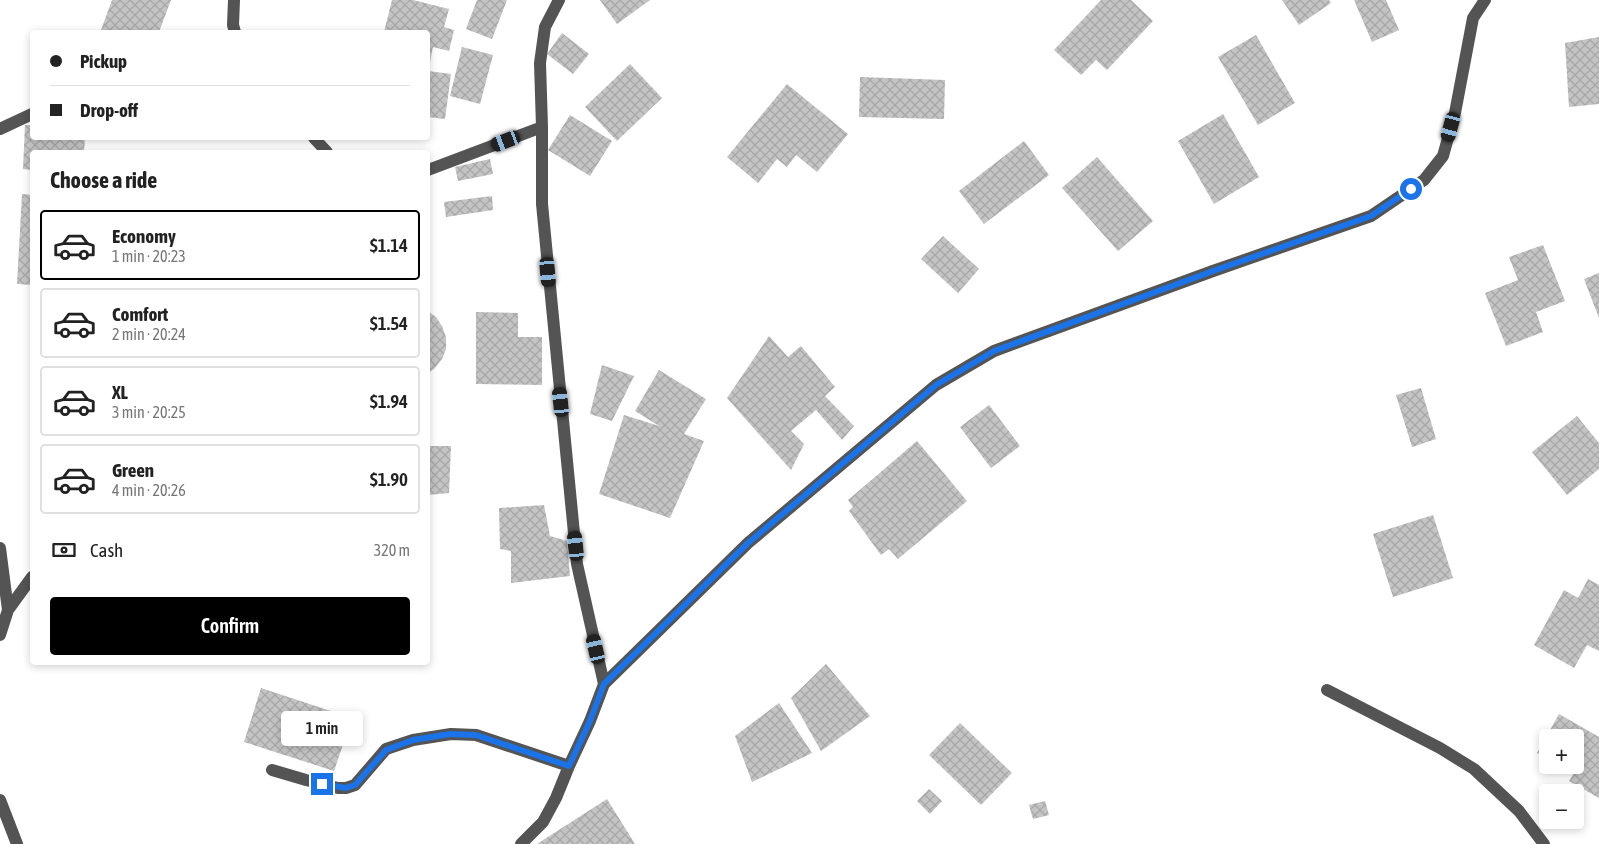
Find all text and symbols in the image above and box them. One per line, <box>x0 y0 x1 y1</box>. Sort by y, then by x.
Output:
text: Pickup <box>80 50 127 72</box>
text: Drop-off <box>80 99 138 121</box>
car <box>1439 111 1462 143</box>
car <box>489 129 522 153</box>
text: Choose a ride <box>50 167 157 193</box>
route start <box>1400 178 1422 200</box>
icon: car <box>52 223 97 268</box>
text: Economy <box>112 225 176 247</box>
text: $1.14 <box>370 234 408 256</box>
text: 1 min · 20:23 <box>112 247 186 265</box>
car <box>539 256 556 288</box>
icon: car <box>52 301 97 346</box>
text: Comfort <box>112 303 168 325</box>
text: $1.54 <box>370 312 408 334</box>
text: 2 min · 20:24 <box>112 325 186 343</box>
icon: car <box>52 379 97 424</box>
text: XL <box>112 381 128 403</box>
car <box>551 386 570 418</box>
text: $1.94 <box>370 390 408 412</box>
text: 3 min · 20:25 <box>112 403 186 421</box>
icon: car <box>52 457 97 502</box>
text: Green <box>112 459 154 481</box>
text: $1.90 <box>370 468 408 490</box>
text: 4 min · 20:26 <box>112 481 186 499</box>
car <box>566 530 585 562</box>
icon: cash <box>50 536 78 564</box>
text: Cash <box>90 539 123 561</box>
text: 320 m <box>374 541 410 559</box>
button: Confirm <box>50 597 410 655</box>
car <box>585 633 606 665</box>
callout: 1 min <box>281 712 363 746</box>
text: 1 min <box>306 719 338 737</box>
map controls <box>1539 729 1584 829</box>
button: + <box>1539 729 1584 774</box>
route end <box>311 773 333 795</box>
button: − <box>1539 784 1584 829</box>

